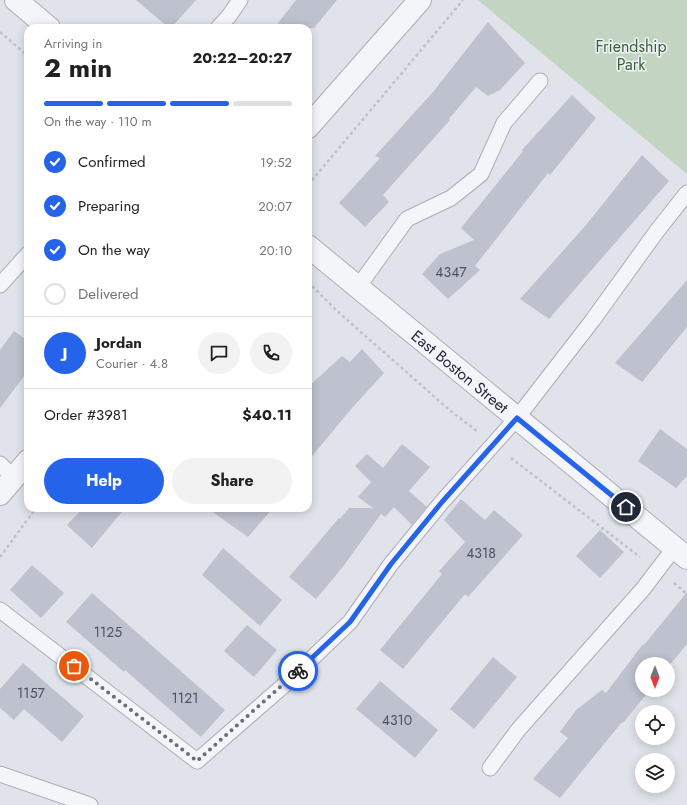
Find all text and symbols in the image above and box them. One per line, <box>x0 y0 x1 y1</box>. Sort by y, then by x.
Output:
text: Arriving in <box>44 34 102 53</box>
park label: Friendship Park <box>595 35 667 76</box>
text: 20:22–20:27 <box>192 47 292 69</box>
text: 2 min <box>44 49 112 87</box>
text: On the way · 110 m <box>44 112 152 131</box>
icon: check <box>44 151 66 173</box>
text: Confirmed <box>78 151 146 173</box>
text: 19:52 <box>260 153 292 172</box>
icon: check <box>44 195 66 217</box>
text: Preparing <box>78 195 140 217</box>
text: 20:07 <box>258 197 292 216</box>
icon: check <box>44 239 66 261</box>
text: On the way <box>78 239 150 261</box>
text: 20:10 <box>259 241 292 260</box>
house number: 4347 <box>435 262 467 282</box>
text: Delivered <box>78 283 139 305</box>
street label: East Boston Street <box>406 325 513 419</box>
text: Jordan <box>96 332 142 354</box>
button: chat <box>198 332 240 374</box>
button: phone <box>250 332 292 374</box>
text: J <box>63 342 67 364</box>
text: Courier · 4.8 <box>96 354 168 373</box>
text: Order #3981 <box>44 404 128 426</box>
text: $40.11 <box>242 404 292 426</box>
button: Help <box>44 458 164 504</box>
button: Share <box>172 458 292 504</box>
pin <box>609 490 643 524</box>
icon: home <box>615 496 637 518</box>
house number: 4318 <box>466 543 496 563</box>
house number: 1125 <box>94 622 122 642</box>
pin <box>57 649 91 683</box>
courier <box>278 651 318 691</box>
icon: bag <box>63 655 85 677</box>
north arrow <box>635 657 675 697</box>
map controls <box>635 657 675 793</box>
icon: bike <box>287 660 309 682</box>
house number: 1157 <box>17 683 46 703</box>
house number: 1121 <box>172 688 198 708</box>
button: locate <box>635 705 675 745</box>
house number: 4310 <box>382 710 412 730</box>
button: layers <box>635 753 675 793</box>

